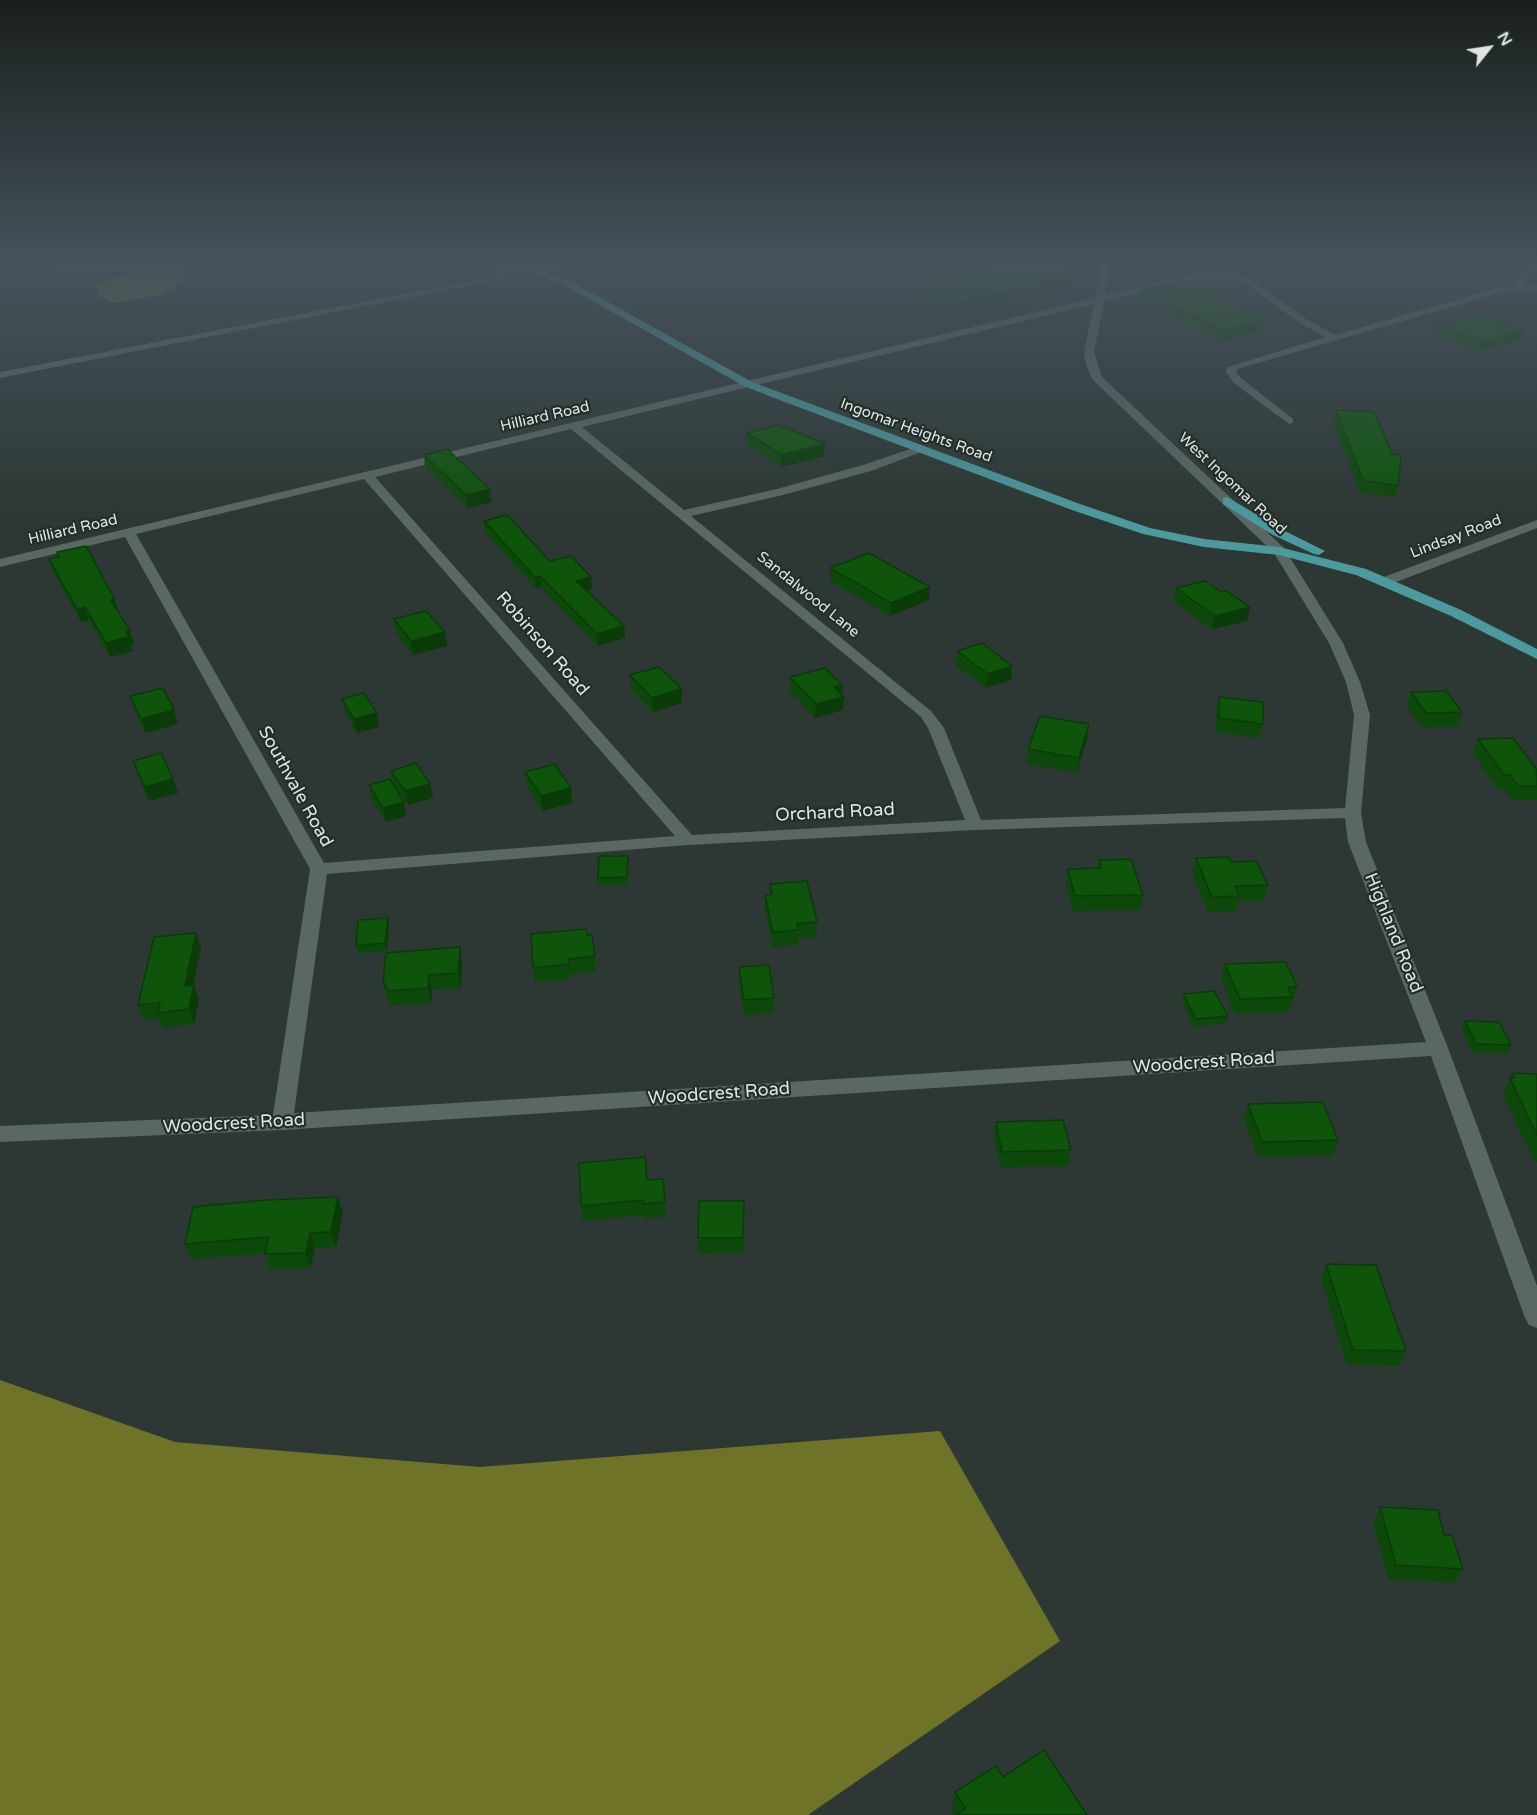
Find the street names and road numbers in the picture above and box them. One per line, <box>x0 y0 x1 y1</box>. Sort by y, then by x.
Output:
street label: Ingomar Heights Road <box>838 395 994 467</box>
street label: Hilliard Road <box>499 398 591 436</box>
street label: West Ingomar Road <box>1174 429 1290 539</box>
street label: Hilliard Road <box>27 511 119 549</box>
street label: Lindsay Road <box>1408 511 1504 563</box>
street label: Sandalwood Lane <box>753 548 863 642</box>
street label: Robinson Road <box>491 587 593 701</box>
street label: Southvale Road <box>253 723 337 851</box>
street label: Orchard Road <box>775 799 895 827</box>
street label: Highland Road <box>1359 870 1427 996</box>
street label: Woodcrest Road <box>1132 1047 1276 1079</box>
street label: Woodcrest Road <box>647 1078 791 1110</box>
street label: Woodcrest Road <box>162 1109 306 1139</box>

